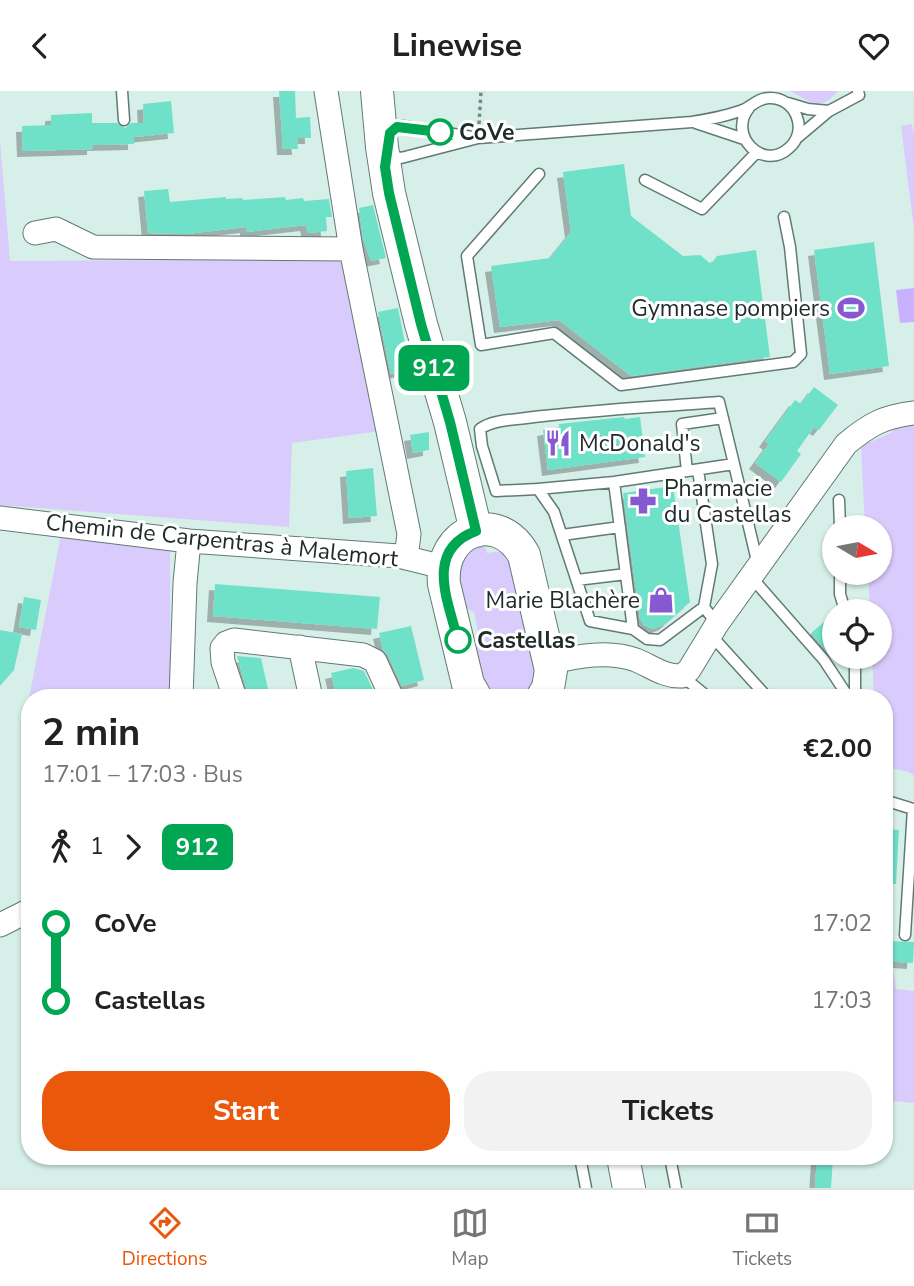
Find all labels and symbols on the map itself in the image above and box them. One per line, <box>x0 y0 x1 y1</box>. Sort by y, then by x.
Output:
place label: CoVe <box>459 117 514 148</box>
marker: CoVe <box>427 119 453 145</box>
place label: Gymnase pompiers <box>631 293 830 324</box>
sports icon: Gymnase pompiers <box>836 293 866 323</box>
line badge: 912 <box>394 345 474 391</box>
restaurant icon: McDonald's <box>543 428 573 458</box>
place label: McDonald's <box>579 428 701 459</box>
place label: Pharmacie du Castellas <box>664 473 792 530</box>
pharmacy icon: Pharmacie du Castellas <box>628 486 658 516</box>
street label: Chemin de Carpentras à Malemort <box>44 507 401 575</box>
north arrow <box>822 515 892 585</box>
place label: Marie Blachère <box>486 585 640 616</box>
shop icon: Marie Blachère <box>646 585 676 615</box>
place label: Castellas <box>477 625 576 656</box>
marker: Castellas <box>445 627 471 653</box>

